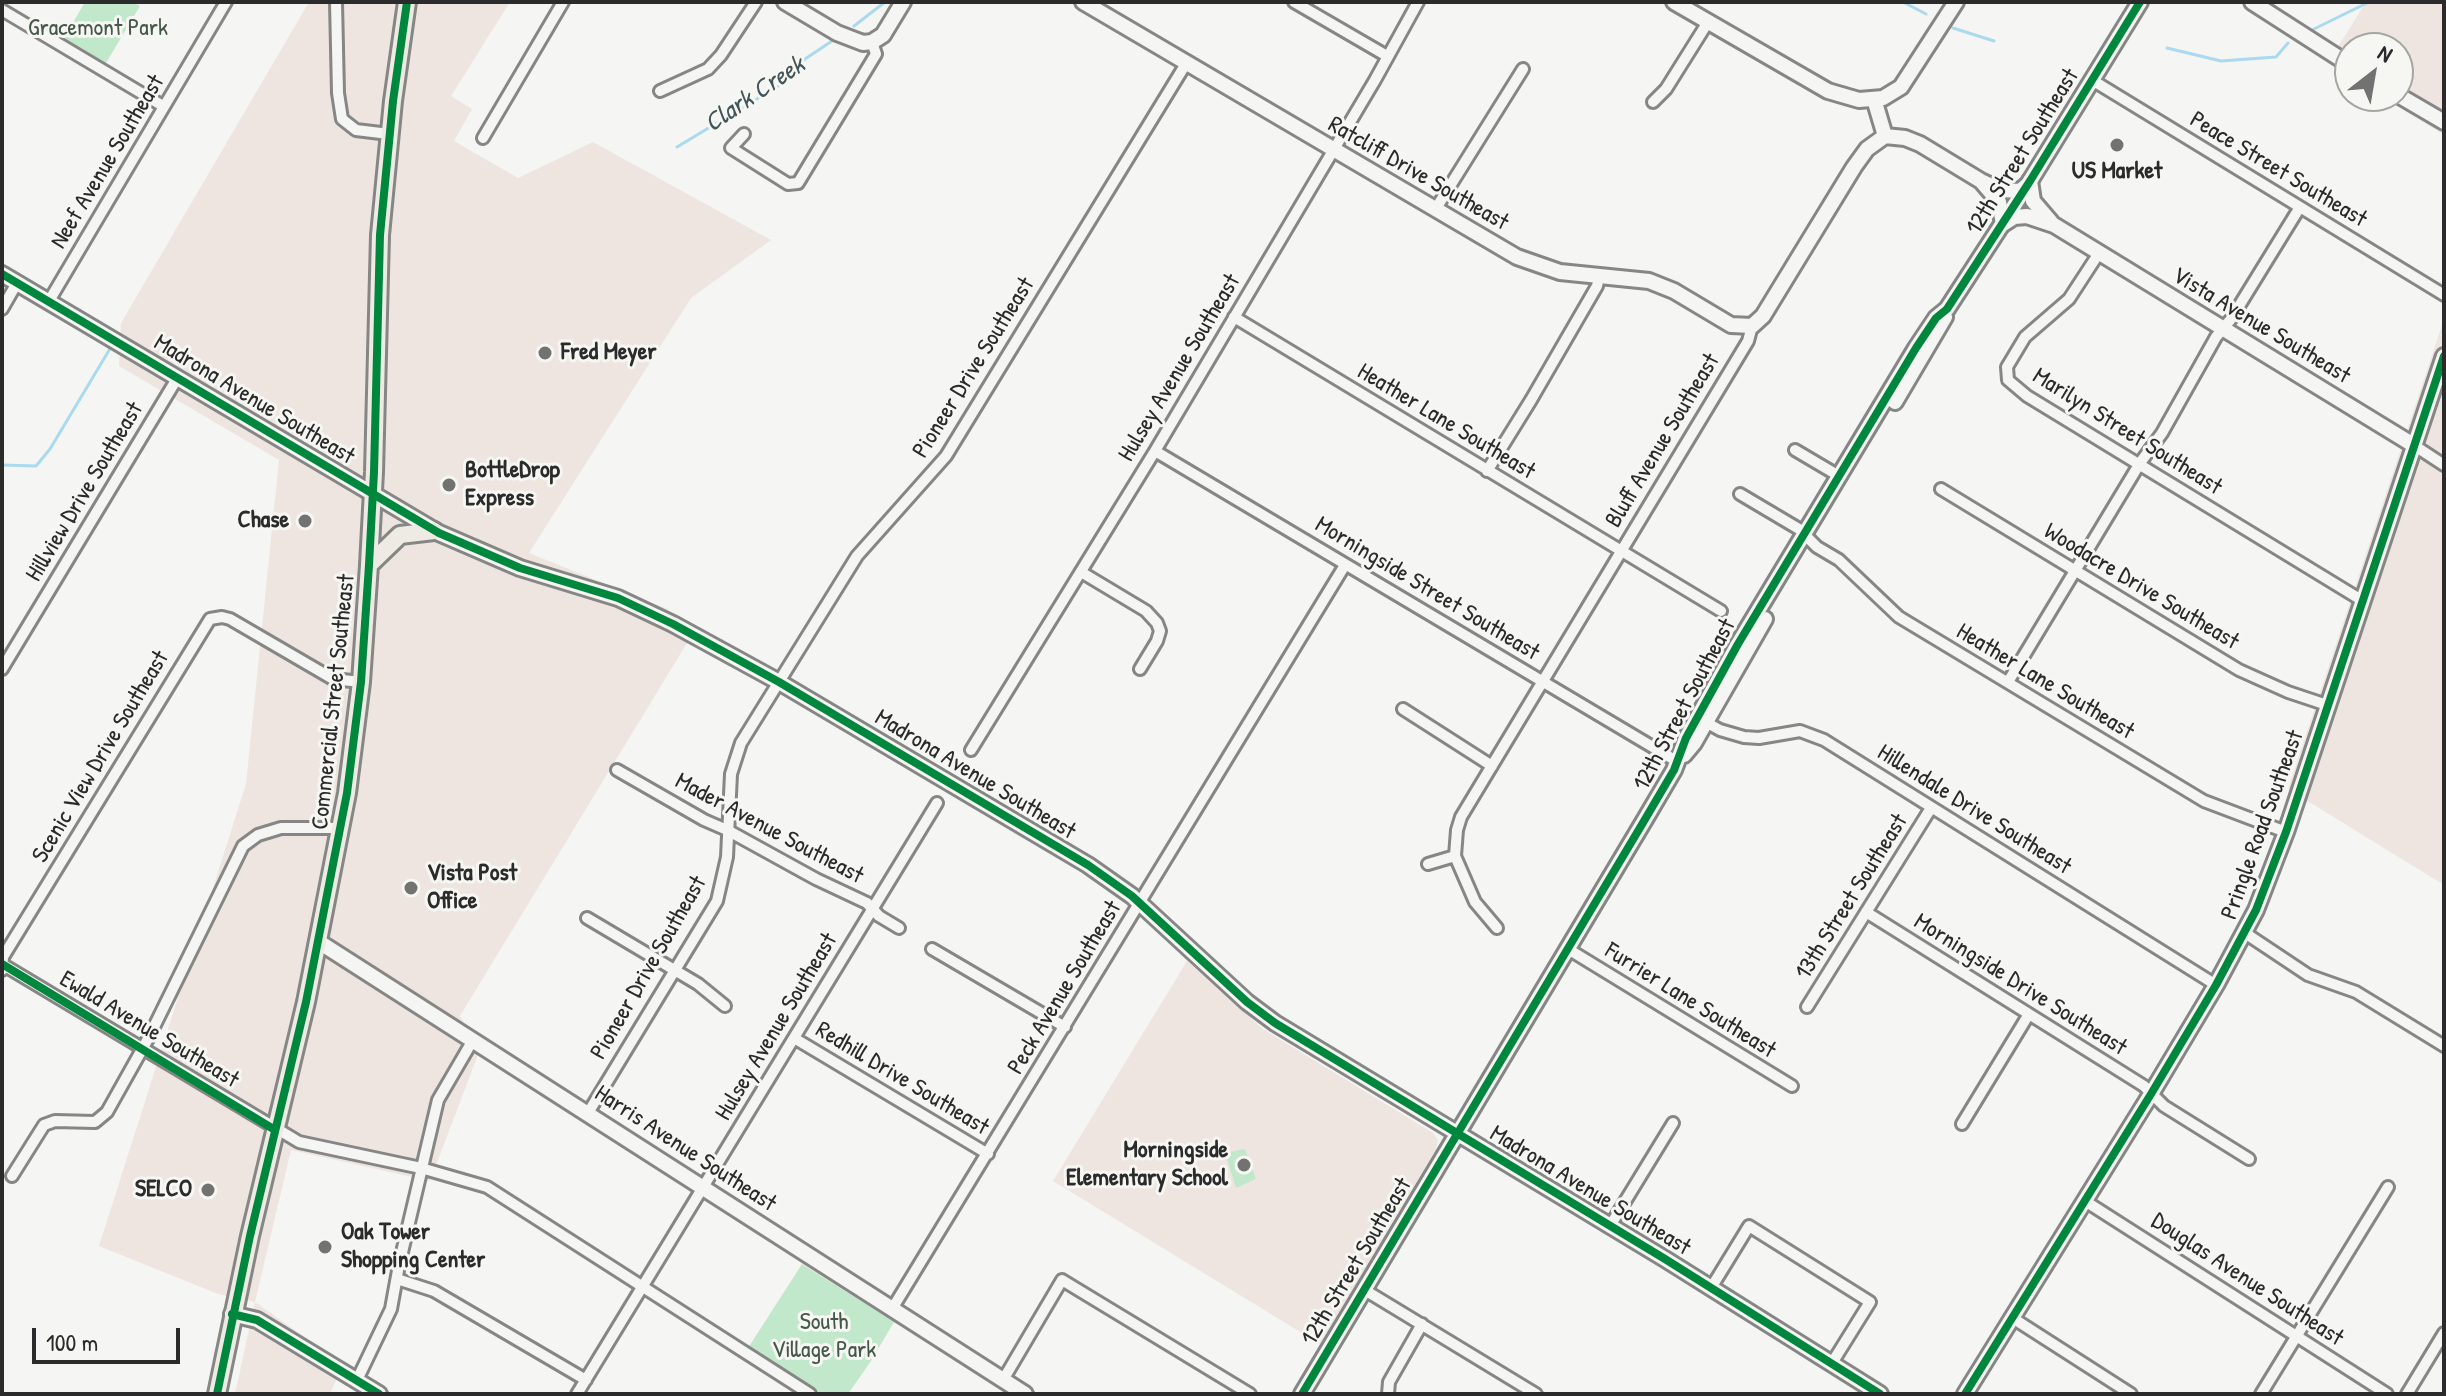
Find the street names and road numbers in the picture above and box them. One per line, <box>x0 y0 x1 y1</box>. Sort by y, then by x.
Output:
street label: 12th Street Southeast <box>1960 64 2086 240</box>
street label: Neef Avenue Southeast <box>45 70 171 254</box>
street label: Peace Street Southeast <box>2184 106 2372 234</box>
street label: Ratcliff Drive Southeast <box>1323 111 1513 237</box>
street label: Vista Avenue Southeast <box>2167 261 2355 391</box>
street label: Hulsey Avenue Southeast <box>1113 269 1247 467</box>
street label: Pioneer Drive Southeast <box>907 273 1041 463</box>
street label: Madrona Avenue Southeast <box>148 329 360 471</box>
street label: Bluff Avenue Southeast <box>1600 349 1726 533</box>
street label: Heather Lane Southeast <box>1352 358 1540 486</box>
street label: Marilyn Street Southeast <box>2027 362 2227 502</box>
street label: Hillview Drive Southeast <box>20 397 150 587</box>
street label: Morningside Street Southeast <box>1310 511 1544 667</box>
street label: Woodacre Drive Southeast <box>2038 517 2244 657</box>
street label: Commercial Street Southeast <box>306 573 362 831</box>
street label: 12th Street Southeast <box>1628 614 1742 796</box>
street label: Heather Lane Southeast <box>1951 618 2139 746</box>
street label: Scenic View Drive Southeast <box>26 646 176 868</box>
street label: Madrona Avenue Southeast <box>869 704 1081 846</box>
street label: Pringle Road Southeast <box>2215 727 2311 923</box>
street label: Hillendale Drive Southeast <box>1872 739 2076 881</box>
street label: Mader Avenue Southeast <box>670 767 868 891</box>
street label: 13th Street Southeast <box>1790 809 1914 985</box>
street label: Pioneer Drive Southeast <box>585 871 713 1065</box>
street label: Peck Avenue Southeast <box>1002 896 1128 1080</box>
street label: Morningside Drive Southeast <box>1908 908 2132 1062</box>
street label: Hulsey Avenue Southeast <box>710 928 844 1126</box>
street label: Furrier Lane Southeast <box>1599 937 1781 1065</box>
street label: Ewald Avenue Southeast <box>54 965 244 1095</box>
street label: Redhill Drive Southeast <box>810 1016 994 1142</box>
street label: Harris Avenue Southeast <box>589 1080 781 1218</box>
street label: Madrona Avenue Southeast <box>1484 1120 1696 1262</box>
street label: 12th Street Southeast <box>1296 1173 1418 1351</box>
street label: Douglas Avenue Southeast <box>2145 1207 2349 1353</box>

